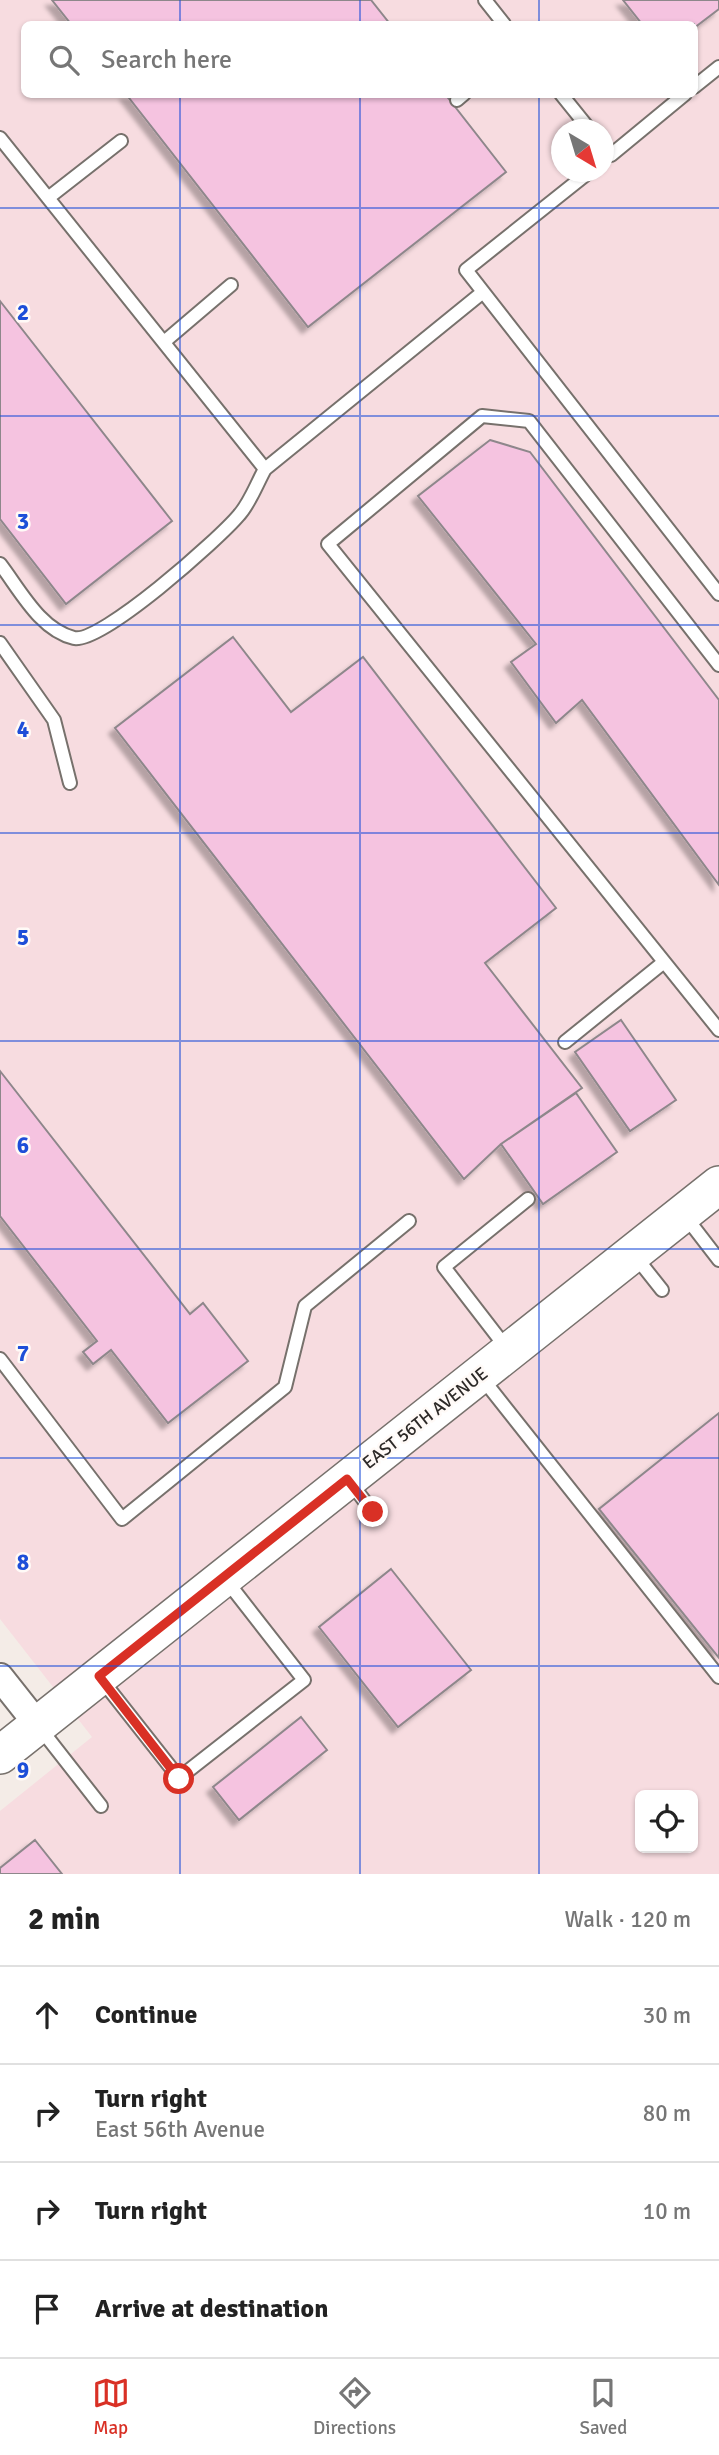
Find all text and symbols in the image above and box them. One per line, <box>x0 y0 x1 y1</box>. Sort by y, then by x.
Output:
search box <box>21 21 698 98</box>
icon: search <box>45 41 83 79</box>
text: Search here <box>101 44 232 76</box>
north arrow <box>551 119 614 182</box>
text: 2 <box>17 298 29 327</box>
text: 3 <box>17 507 29 536</box>
text: 4 <box>17 715 29 744</box>
text: 5 <box>17 923 29 952</box>
text: 6 <box>17 1131 29 1160</box>
text: 7 <box>17 1339 29 1368</box>
street label: EAST 56TH AVENUE <box>358 1362 492 1474</box>
route end <box>357 1496 388 1527</box>
text: 8 <box>17 1548 29 1577</box>
text: 9 <box>17 1756 29 1785</box>
route start <box>163 1763 194 1794</box>
map controls <box>635 1790 698 1853</box>
button: locate <box>635 1790 698 1853</box>
text: 2 min <box>28 1901 100 1938</box>
text: Walk · 120 m <box>565 1905 691 1934</box>
icon: ahead <box>28 1996 66 2034</box>
text: Continue <box>95 1999 197 2031</box>
text: 30 m <box>643 2001 691 2030</box>
text: Turn right <box>95 2083 207 2115</box>
icon: right <box>28 2094 66 2132</box>
text: 80 m <box>643 2099 691 2128</box>
text: East 56th Avenue <box>95 2115 265 2144</box>
icon: right <box>28 2192 66 2230</box>
text: Turn right <box>95 2195 207 2227</box>
text: 10 m <box>643 2197 691 2226</box>
icon: arrive <box>28 2290 66 2328</box>
text: Arrive at destination <box>95 2293 328 2325</box>
tab: Map <box>92 2374 130 2440</box>
tab: Directions <box>313 2374 396 2440</box>
tab: Saved <box>579 2374 627 2440</box>

